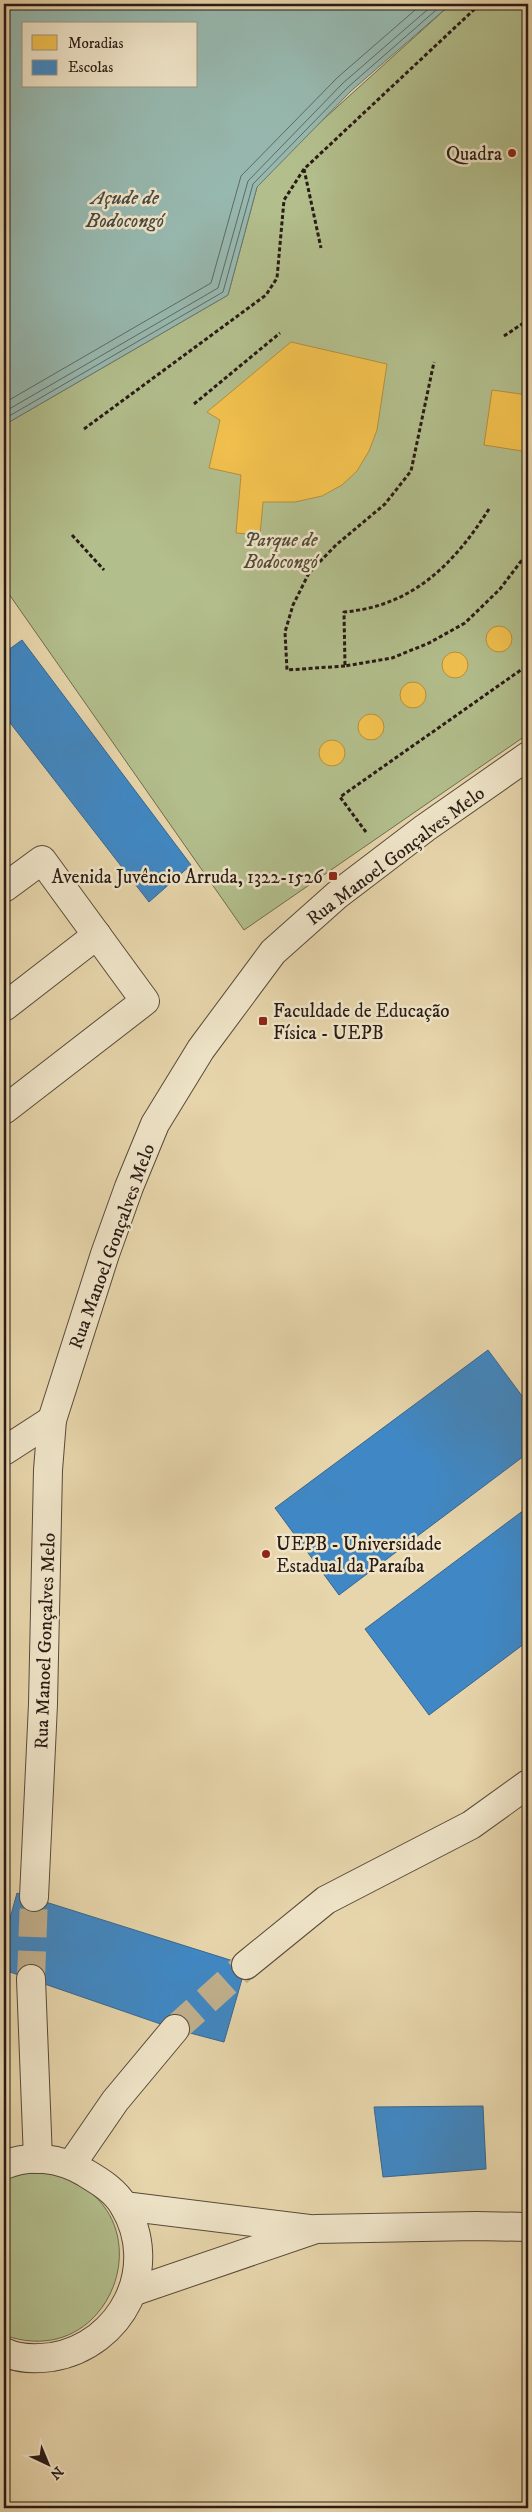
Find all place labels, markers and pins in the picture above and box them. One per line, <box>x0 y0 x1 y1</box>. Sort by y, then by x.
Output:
place label: Quadra <box>446 143 502 166</box>
marker: Quadra <box>506 147 518 159</box>
place label: Avenida Juvêncio Arruda, 1322-1526 <box>52 866 324 889</box>
marker: Avenida Juvêncio Arruda, 1322-1526 <box>327 870 339 882</box>
place label: Faculdade de Educação Física - UEPB <box>273 1000 449 1045</box>
marker: Faculdade de Educação Física - UEPB <box>257 1015 269 1027</box>
place label: UEPB - Universidade Estadual da Paraíba <box>276 1533 442 1578</box>
marker: UEPB - Universidade Estadual da Paraíba <box>260 1548 272 1560</box>

